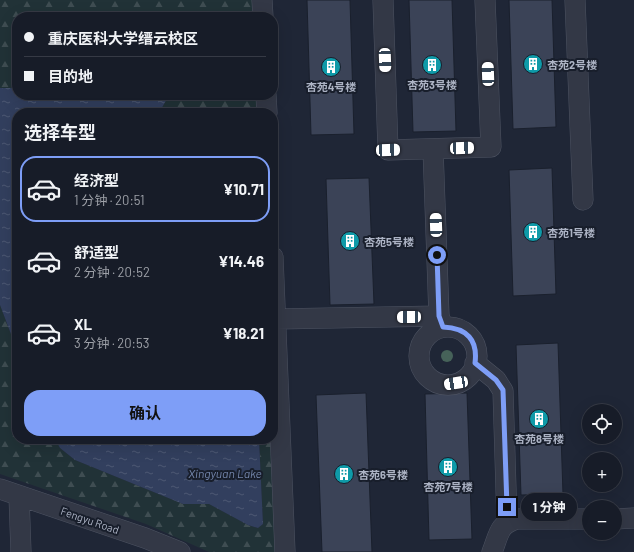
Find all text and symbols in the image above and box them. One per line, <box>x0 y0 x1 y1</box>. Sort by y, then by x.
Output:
text: 重庆医科大学缙云校区 <box>48 29 198 47</box>
car <box>379 48 391 72</box>
building icon: 杏苑2号楼 <box>522 53 544 75</box>
building icon: 杏苑3号楼 <box>421 54 443 76</box>
building icon: 杏苑4号楼 <box>320 56 342 78</box>
place label: 杏苑2号楼 <box>547 58 597 71</box>
car <box>482 62 494 86</box>
text: 目的地 <box>48 67 93 85</box>
place label: 杏苑3号楼 <box>407 78 457 91</box>
place label: 杏苑4号楼 <box>306 80 356 93</box>
text: 选择车型 <box>24 121 96 143</box>
car <box>450 142 474 154</box>
car <box>376 144 400 156</box>
icon: car <box>26 171 62 207</box>
text: 经济型 <box>74 171 119 189</box>
text: ¥10.71 <box>223 180 264 198</box>
text: 1 分钟 · 20:51 <box>74 192 145 208</box>
car <box>430 213 442 237</box>
building icon: 杏苑1号楼 <box>522 221 544 243</box>
place label: 杏苑1号楼 <box>547 226 595 239</box>
building icon: 杏苑5号楼 <box>339 230 361 252</box>
place label: 杏苑5号楼 <box>364 235 414 248</box>
icon: car <box>26 243 62 279</box>
text: 舒适型 <box>74 243 119 261</box>
route start <box>428 246 446 264</box>
text: ¥14.46 <box>218 252 264 270</box>
text: 2 分钟 · 20:52 <box>74 264 150 280</box>
car <box>397 311 421 323</box>
icon: car <box>26 315 62 351</box>
text: XL <box>74 315 92 333</box>
text: ¥18.21 <box>223 324 264 342</box>
text: 3 分钟 · 20:53 <box>74 335 149 351</box>
car <box>443 375 469 391</box>
button: 确认 <box>24 390 266 436</box>
map controls <box>582 404 622 540</box>
button: locate <box>582 404 622 444</box>
building icon: 杏苑8号楼 <box>528 408 550 430</box>
place label: 杏苑8号楼 <box>514 432 564 445</box>
button: + <box>582 452 622 492</box>
building icon: 杏苑7号楼 <box>437 456 459 478</box>
building icon: 杏苑6号楼 <box>333 463 355 485</box>
water label: Xingyuan Lake <box>188 466 262 480</box>
place label: 杏苑6号楼 <box>358 468 408 481</box>
place label: 杏苑7号楼 <box>423 480 473 493</box>
callout: 1 分钟 <box>521 493 577 521</box>
route end <box>498 498 516 516</box>
text: 1 分钟 <box>532 499 566 515</box>
button: − <box>582 500 622 540</box>
street label: Fengyu Road <box>59 504 121 536</box>

